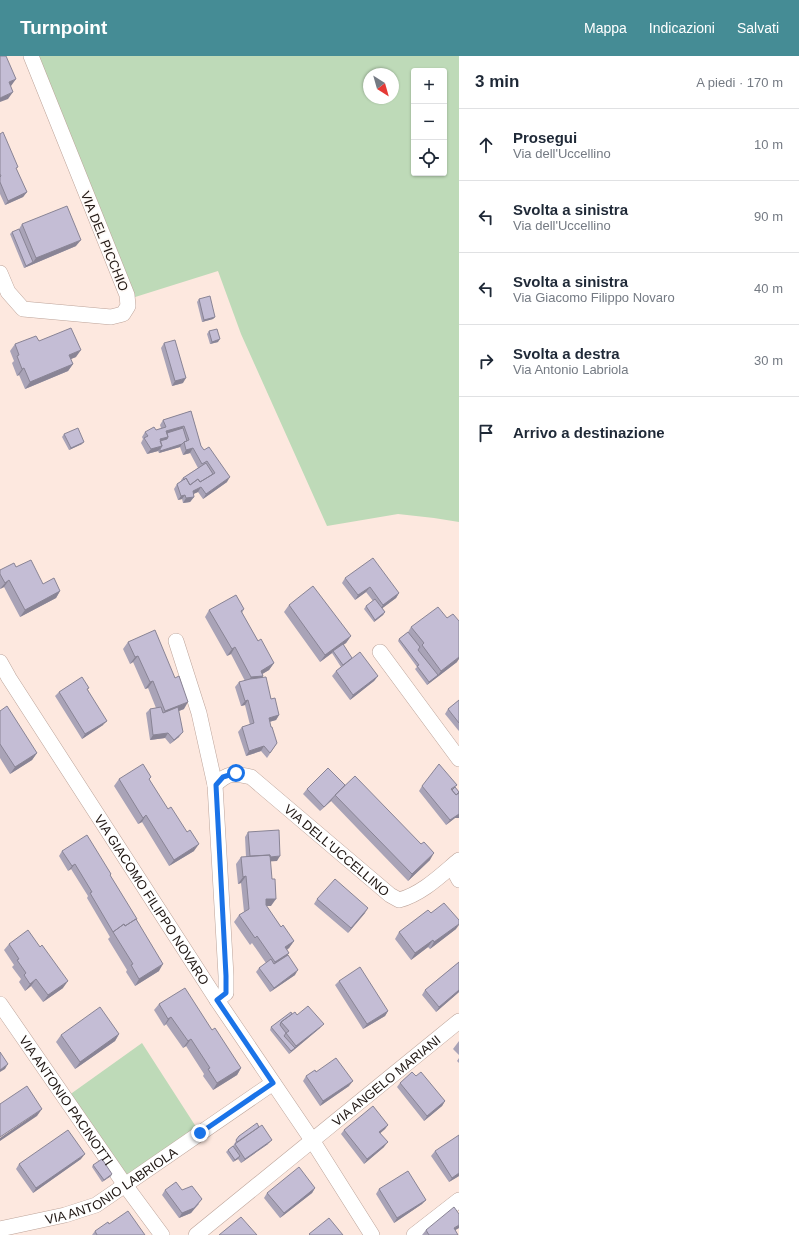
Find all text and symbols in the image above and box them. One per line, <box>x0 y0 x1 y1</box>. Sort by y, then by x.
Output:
text: Turnpoint <box>20 17 107 38</box>
text: Mappa <box>584 20 627 36</box>
text: Indicazioni <box>649 20 715 36</box>
text: Salvati <box>737 20 779 36</box>
north arrow <box>363 68 399 104</box>
map controls <box>411 68 447 176</box>
button: + <box>411 68 447 104</box>
text: 3 min <box>475 72 519 91</box>
text: A piedi · 170 m <box>696 75 783 90</box>
button: − <box>411 104 447 140</box>
text: Prosegui <box>513 129 577 146</box>
icon: ahead <box>475 134 497 156</box>
text: 10 m <box>754 137 783 152</box>
button: locate <box>411 140 447 176</box>
text: Via dell'Uccellino <box>513 146 611 161</box>
street label: VIA DEL PICCHIO <box>78 189 131 293</box>
text: Svolta a sinistra <box>513 201 628 218</box>
icon: left <box>475 206 497 228</box>
text: 90 m <box>754 209 783 224</box>
text: Via dell'Uccellino <box>513 218 611 233</box>
text: Svolta a sinistra <box>513 273 628 290</box>
icon: left <box>475 278 497 300</box>
text: 40 m <box>754 281 783 296</box>
text: Via Giacomo Filippo Novaro <box>513 290 675 305</box>
text: Svolta a destra <box>513 345 620 362</box>
icon: right <box>475 350 497 372</box>
text: 30 m <box>754 353 783 368</box>
text: Via Antonio Labriola <box>513 362 628 377</box>
icon: arrive <box>475 422 497 444</box>
text: Arrivo a destinazione <box>513 424 665 441</box>
route start <box>227 764 245 782</box>
street label: VIA DELL'UCCELLINO <box>281 801 392 899</box>
street label: VIA GIACOMO FILIPPO NOVARO <box>91 812 212 988</box>
street label: VIA ANGELO MARIANI <box>329 1032 444 1129</box>
street label: VIA ANTONIO PACINOTTI <box>16 1033 116 1168</box>
route end <box>191 1124 209 1142</box>
street label: VIA ANTONIO LABRIOLA <box>44 1144 180 1227</box>

